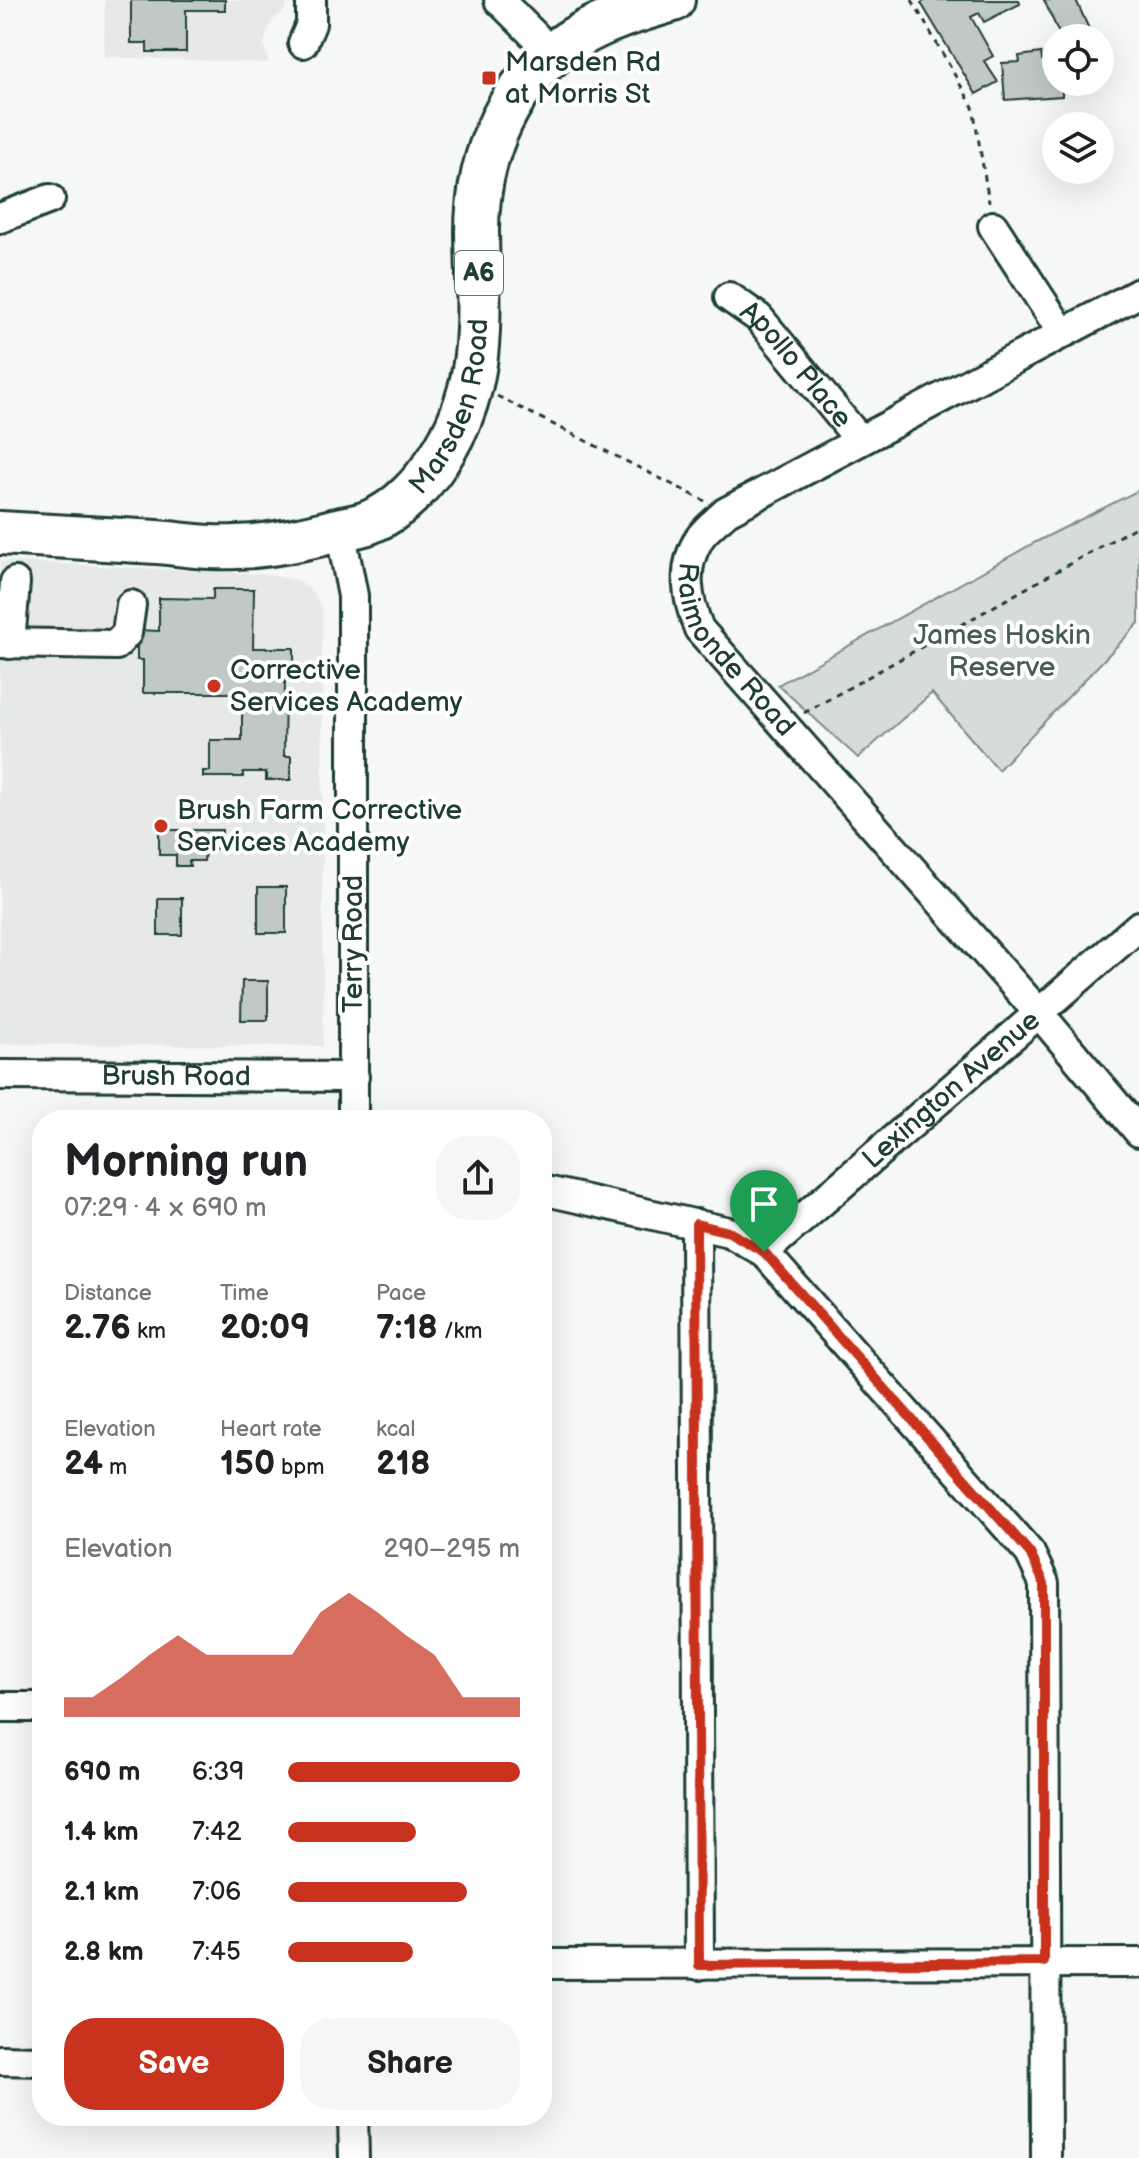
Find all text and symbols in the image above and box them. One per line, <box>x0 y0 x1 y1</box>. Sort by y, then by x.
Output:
map controls <box>1042 24 1114 184</box>
button: locate <box>1042 24 1114 96</box>
place label: Marsden Rd at Morris St <box>505 46 661 111</box>
marker: Marsden Rd at Morris St <box>480 69 498 87</box>
button: layers <box>1042 112 1114 184</box>
road number: A6 <box>455 251 503 295</box>
street label: Apollo Place <box>734 294 859 434</box>
street label: Marsden Road <box>402 318 495 501</box>
street label: Raimonde Road <box>671 561 802 743</box>
park label: James Hoskin Reserve <box>913 619 1091 684</box>
place label: Corrective Services Academy <box>230 654 463 719</box>
marker: Corrective Services Academy <box>205 677 223 695</box>
place label: Brush Farm Corrective Services Academy <box>177 794 462 859</box>
marker: Brush Farm Corrective Services Academy <box>152 817 170 835</box>
street label: Terry Road <box>337 875 370 1013</box>
street label: Lexington Avenue <box>856 1003 1047 1175</box>
street label: Brush Road <box>101 1059 251 1093</box>
text: Morning run <box>64 1136 308 1189</box>
button: share <box>436 1136 520 1220</box>
pin <box>730 1170 798 1252</box>
icon: arrive <box>742 1182 786 1226</box>
text: 07:29 · 4 × 690 m <box>64 1193 267 1224</box>
text: Distance <box>64 1280 152 1307</box>
text: Time <box>220 1280 269 1307</box>
text: Pace <box>376 1280 426 1307</box>
text: 2.76 <box>64 1307 131 1348</box>
text: 20:09 <box>220 1307 310 1348</box>
text: 7:18 <box>376 1307 438 1348</box>
text: km <box>131 1318 166 1345</box>
text: /km <box>438 1318 483 1345</box>
text: Elevation <box>64 1416 156 1443</box>
text: Heart rate <box>220 1416 322 1443</box>
text: kcal <box>376 1416 415 1443</box>
text: 24 <box>64 1443 103 1484</box>
text: 150 <box>220 1443 275 1484</box>
text: 218 <box>376 1443 430 1484</box>
text: m <box>103 1454 127 1481</box>
text: bpm <box>275 1454 324 1481</box>
text: Elevation <box>64 1534 172 1565</box>
text: 290–295 m <box>383 1534 520 1565</box>
text: 690 m <box>64 1757 140 1788</box>
text: 6:39 <box>192 1757 244 1788</box>
text: 1.4 km <box>64 1817 139 1848</box>
text: 7:42 <box>192 1817 241 1848</box>
text: 2.1 km <box>64 1877 139 1908</box>
text: 7:06 <box>192 1877 241 1908</box>
text: 2.8 km <box>64 1937 144 1968</box>
text: 7:45 <box>192 1937 241 1968</box>
button: Save <box>64 2018 284 2110</box>
button: Share <box>300 2018 520 2110</box>

